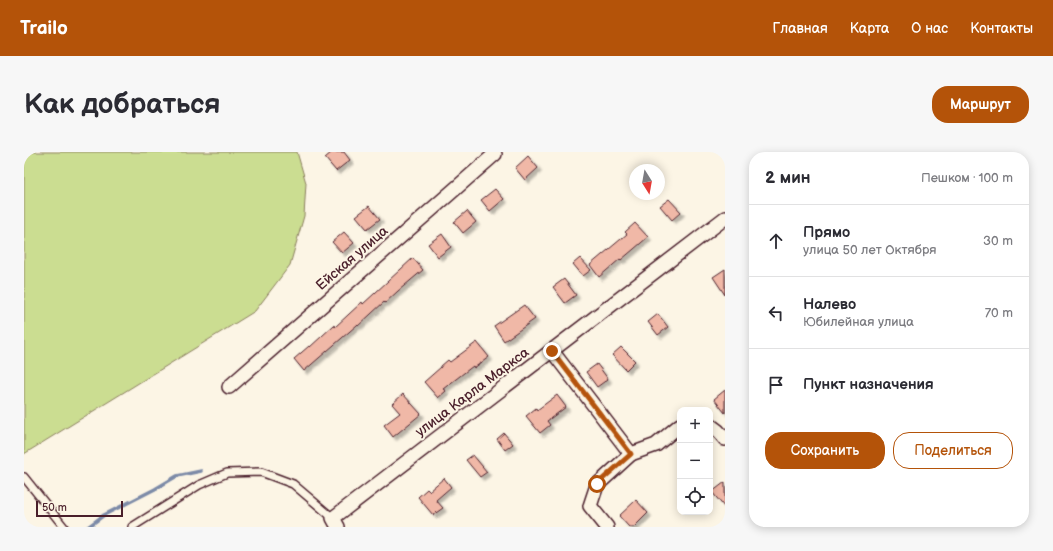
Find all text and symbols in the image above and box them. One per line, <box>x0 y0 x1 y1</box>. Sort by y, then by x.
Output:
text: Trailo <box>20 17 68 40</box>
text: Главная <box>773 20 828 37</box>
text: Карта <box>850 20 889 37</box>
text: О нас <box>911 20 948 37</box>
text: Контакты <box>970 20 1033 37</box>
button: Маршрут <box>932 86 1029 123</box>
text: Как добраться <box>24 88 221 121</box>
north arrow <box>629 164 665 200</box>
text: 2 мин <box>765 168 811 188</box>
text: Пешком · 100 m <box>921 170 1013 186</box>
street label: Ейская улица <box>313 222 392 294</box>
text: Прямо <box>803 223 850 242</box>
icon: ahead <box>765 230 787 252</box>
text: 30 m <box>983 233 1013 249</box>
text: улица 50 лет Октября <box>803 242 936 258</box>
text: Налево <box>803 295 856 314</box>
icon: left <box>765 302 787 324</box>
text: 70 m <box>985 305 1013 321</box>
text: Юбилейная улица <box>803 314 914 330</box>
route end <box>543 342 561 360</box>
street label: улица Карла Маркса <box>412 343 533 440</box>
icon: arrive <box>765 374 787 396</box>
text: Пункт назначения <box>803 375 934 394</box>
map controls <box>677 407 713 515</box>
button: + <box>677 407 713 443</box>
button: Сохранить <box>765 432 885 469</box>
button: Поделиться <box>893 432 1013 469</box>
button: − <box>677 443 713 479</box>
route start <box>588 475 606 493</box>
button: locate <box>677 479 713 515</box>
scale bar <box>36 499 123 518</box>
text: 50 m <box>42 501 67 514</box>

